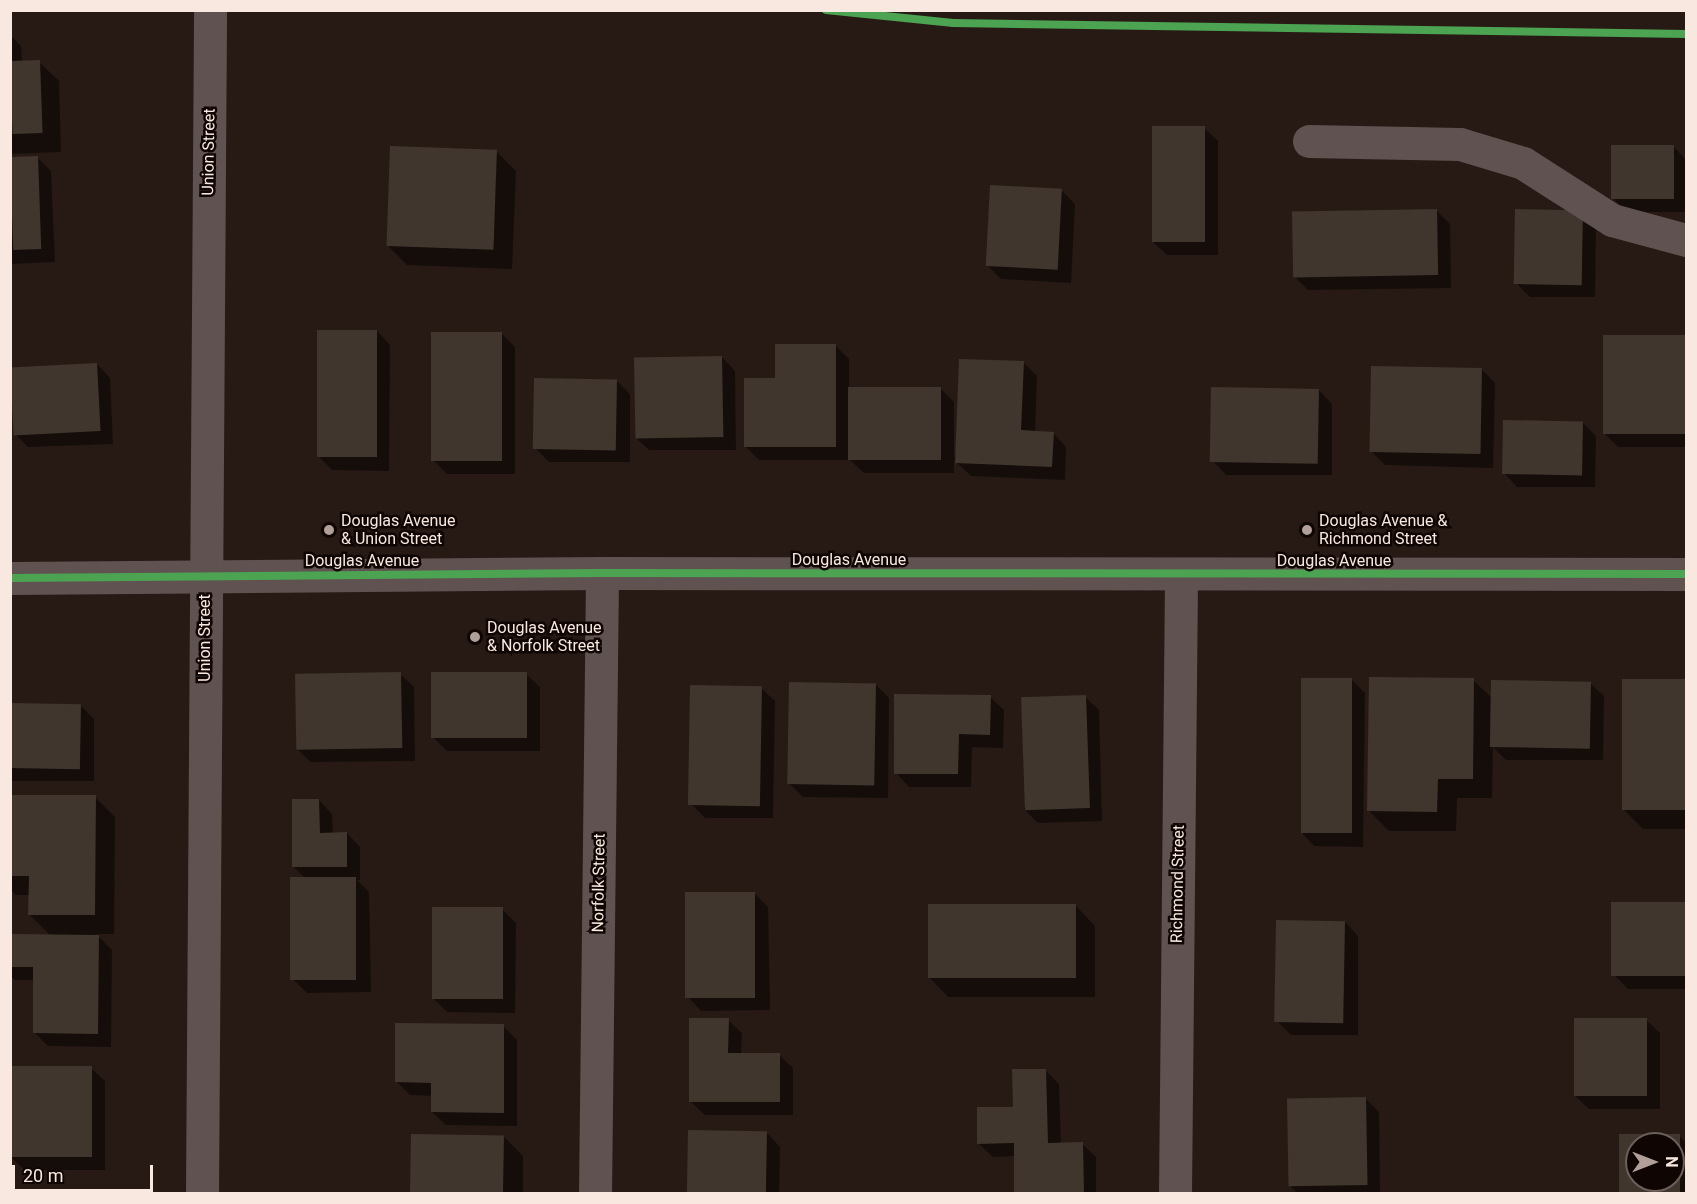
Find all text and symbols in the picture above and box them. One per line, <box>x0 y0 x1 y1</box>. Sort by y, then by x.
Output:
street label: Union Street <box>199 108 219 196</box>
place label: Douglas Avenue & Union Street <box>341 511 456 549</box>
place label: Douglas Avenue & Richmond Street <box>1319 511 1447 549</box>
marker: Douglas Avenue & Union Street <box>322 523 336 537</box>
marker: Douglas Avenue & Richmond Street <box>1300 523 1314 537</box>
street label: Douglas Avenue <box>792 550 906 570</box>
street label: Douglas Avenue <box>305 551 419 571</box>
street label: Douglas Avenue <box>1277 551 1391 571</box>
street label: Union Street <box>195 594 215 682</box>
place label: Douglas Avenue & Norfolk Street <box>487 618 602 656</box>
marker: Douglas Avenue & Norfolk Street <box>468 630 482 644</box>
street label: Richmond Street <box>1167 825 1189 943</box>
street label: Norfolk Street <box>589 833 609 933</box>
north arrow <box>1625 1132 1685 1192</box>
scale bar <box>15 1153 156 1191</box>
text: N <box>1662 1156 1681 1168</box>
text: 20 m <box>23 1165 63 1186</box>

